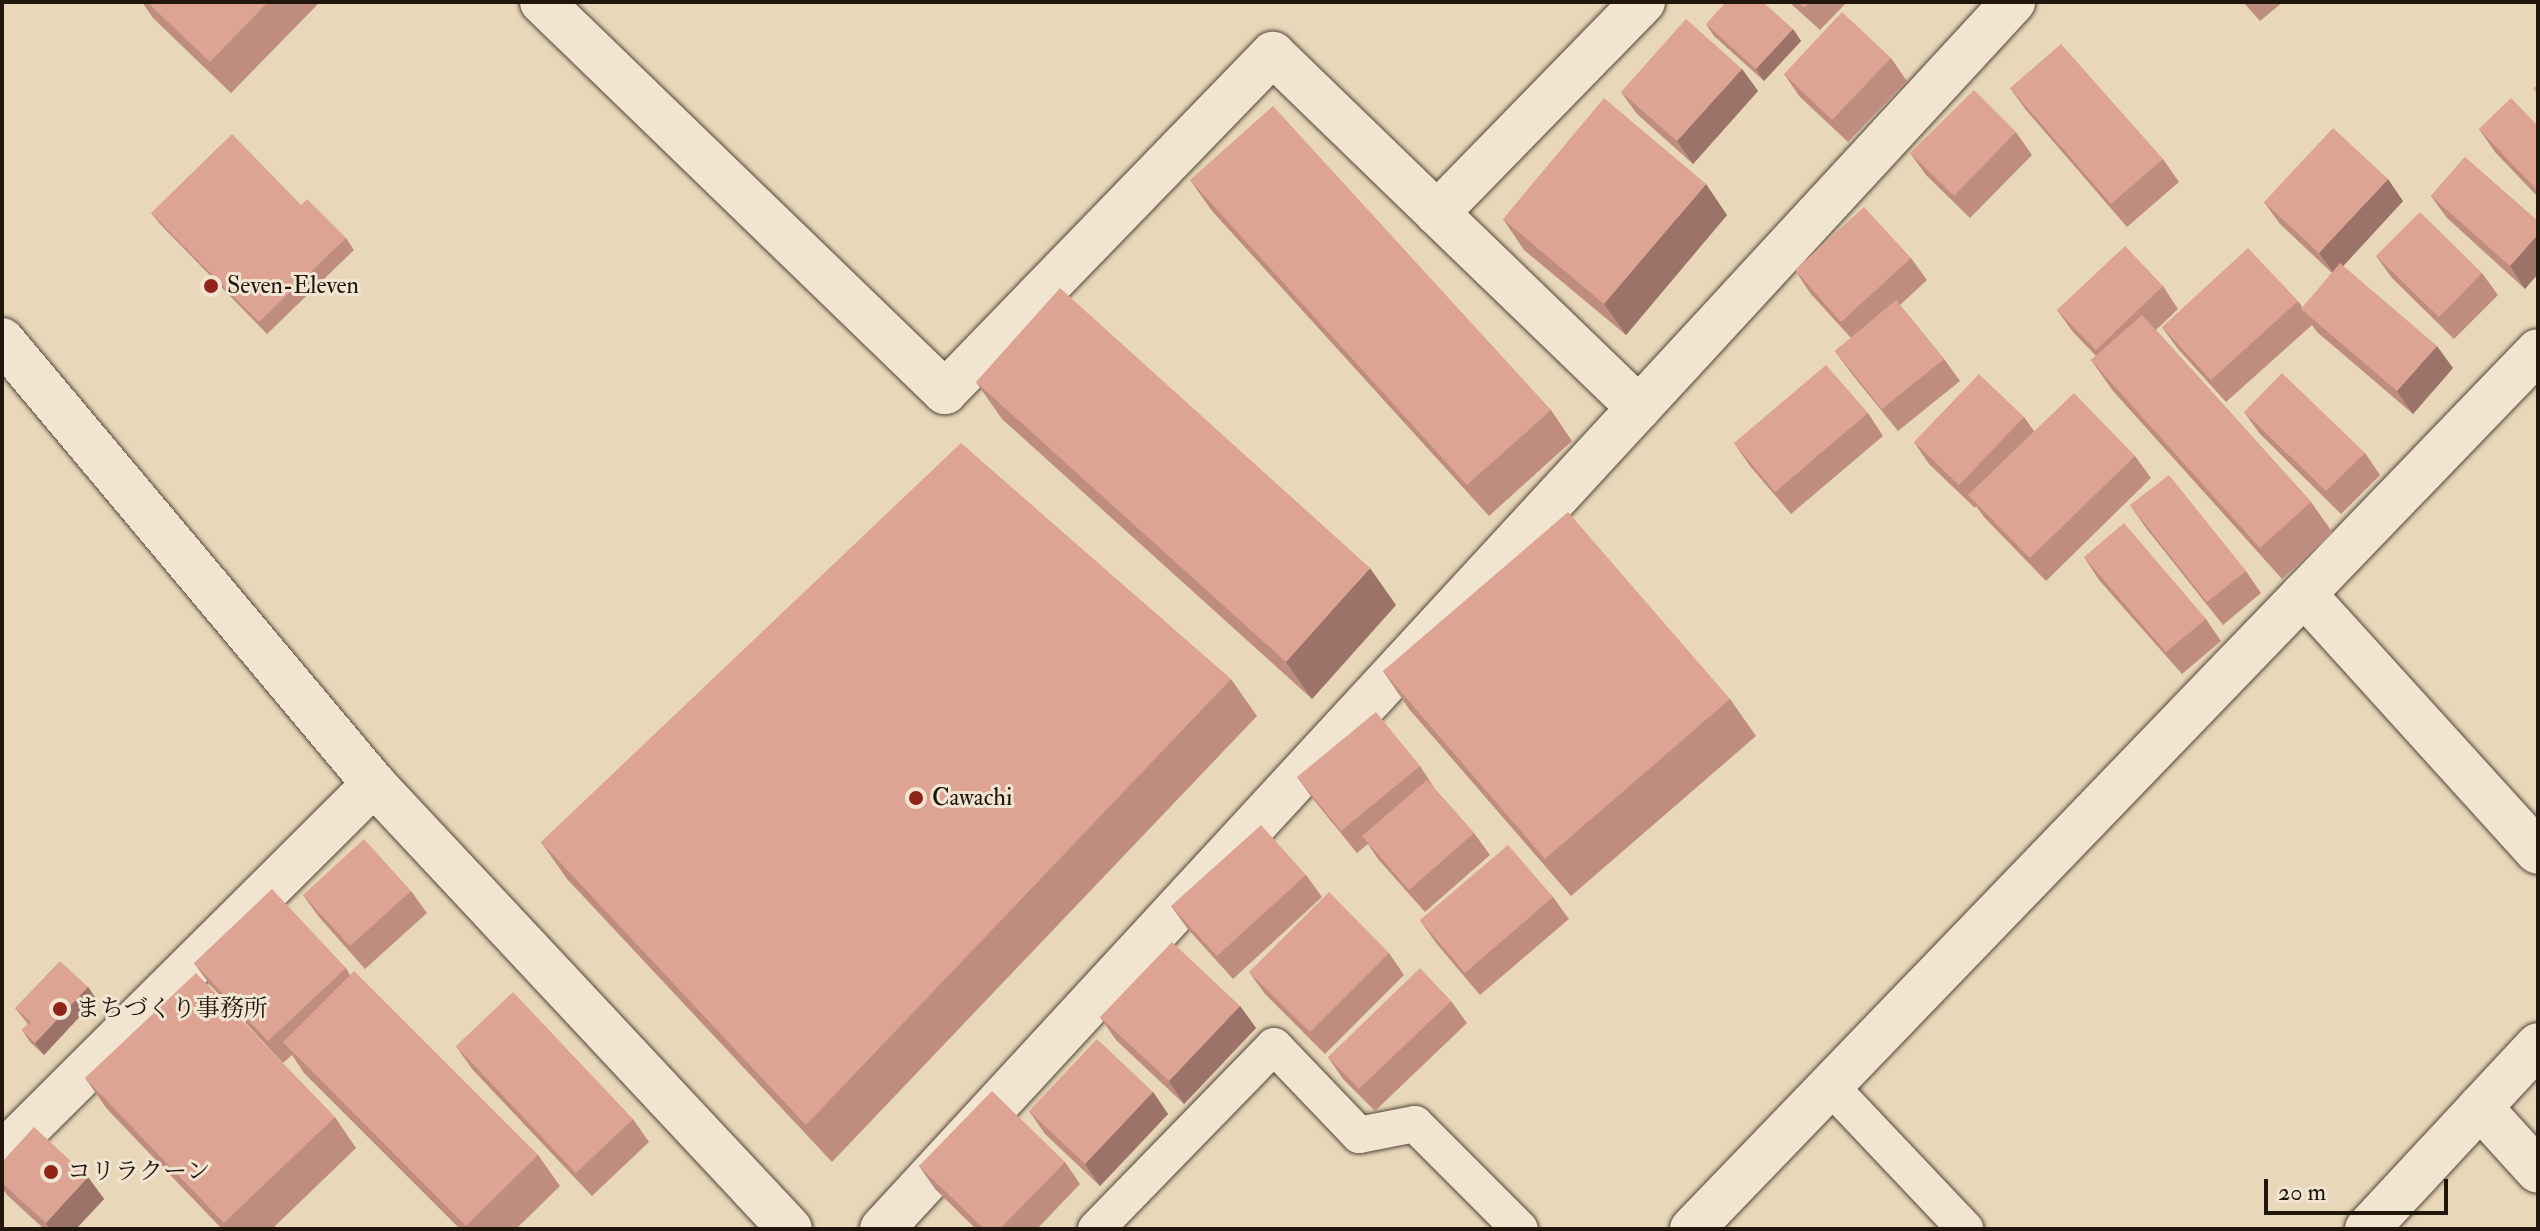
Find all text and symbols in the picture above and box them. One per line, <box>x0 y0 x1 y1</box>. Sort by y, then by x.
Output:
place label: Seven-Eleven <box>227 272 359 300</box>
marker: Seven-Eleven <box>202 277 220 295</box>
place label: Cawachi <box>932 784 1012 812</box>
marker: Cawachi <box>907 789 925 807</box>
place label: まちづくり事務所 <box>76 995 268 1023</box>
marker: まちづくり事務所 <box>51 1000 69 1018</box>
place label: コリラクーン <box>67 1158 211 1186</box>
marker: コリラクーン <box>42 1163 60 1181</box>
scale bar <box>2268 1163 2452 1213</box>
text: 20 m <box>2278 1177 2326 1208</box>

